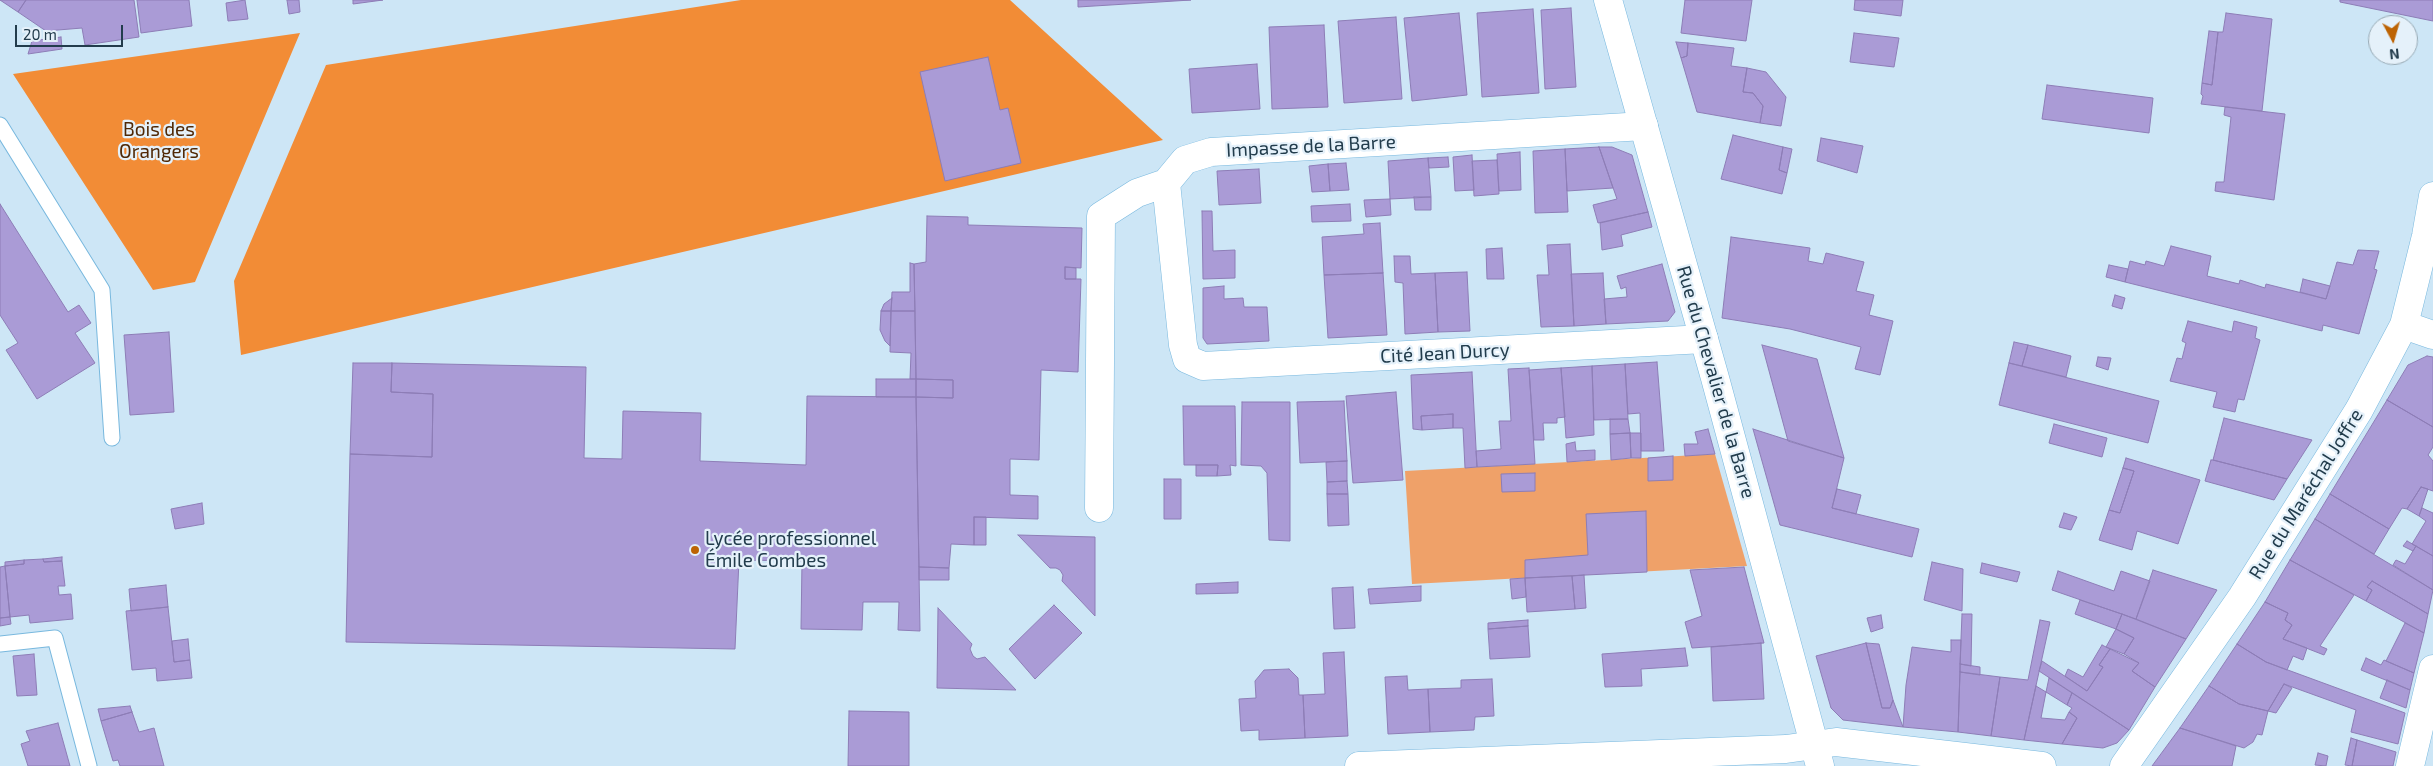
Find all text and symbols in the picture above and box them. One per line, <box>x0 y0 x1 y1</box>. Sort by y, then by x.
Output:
scale bar <box>18 15 125 47</box>
north arrow <box>2368 15 2418 65</box>
text: 20 m <box>23 25 57 43</box>
text: N <box>2389 45 2400 63</box>
park label: Bois des Orangers <box>119 119 199 163</box>
street label: Impasse de la Barre <box>1226 130 1396 162</box>
street label: Rue du Chevalier de la Barre <box>1672 263 1760 501</box>
street label: Cité Jean Durcy <box>1380 338 1510 368</box>
street label: Rue du Maréchal Joffre <box>2244 405 2368 583</box>
place label: Lycée professionnel Émile Combes <box>705 528 876 572</box>
marker: Lycée professionnel Émile Combes <box>689 544 701 556</box>

